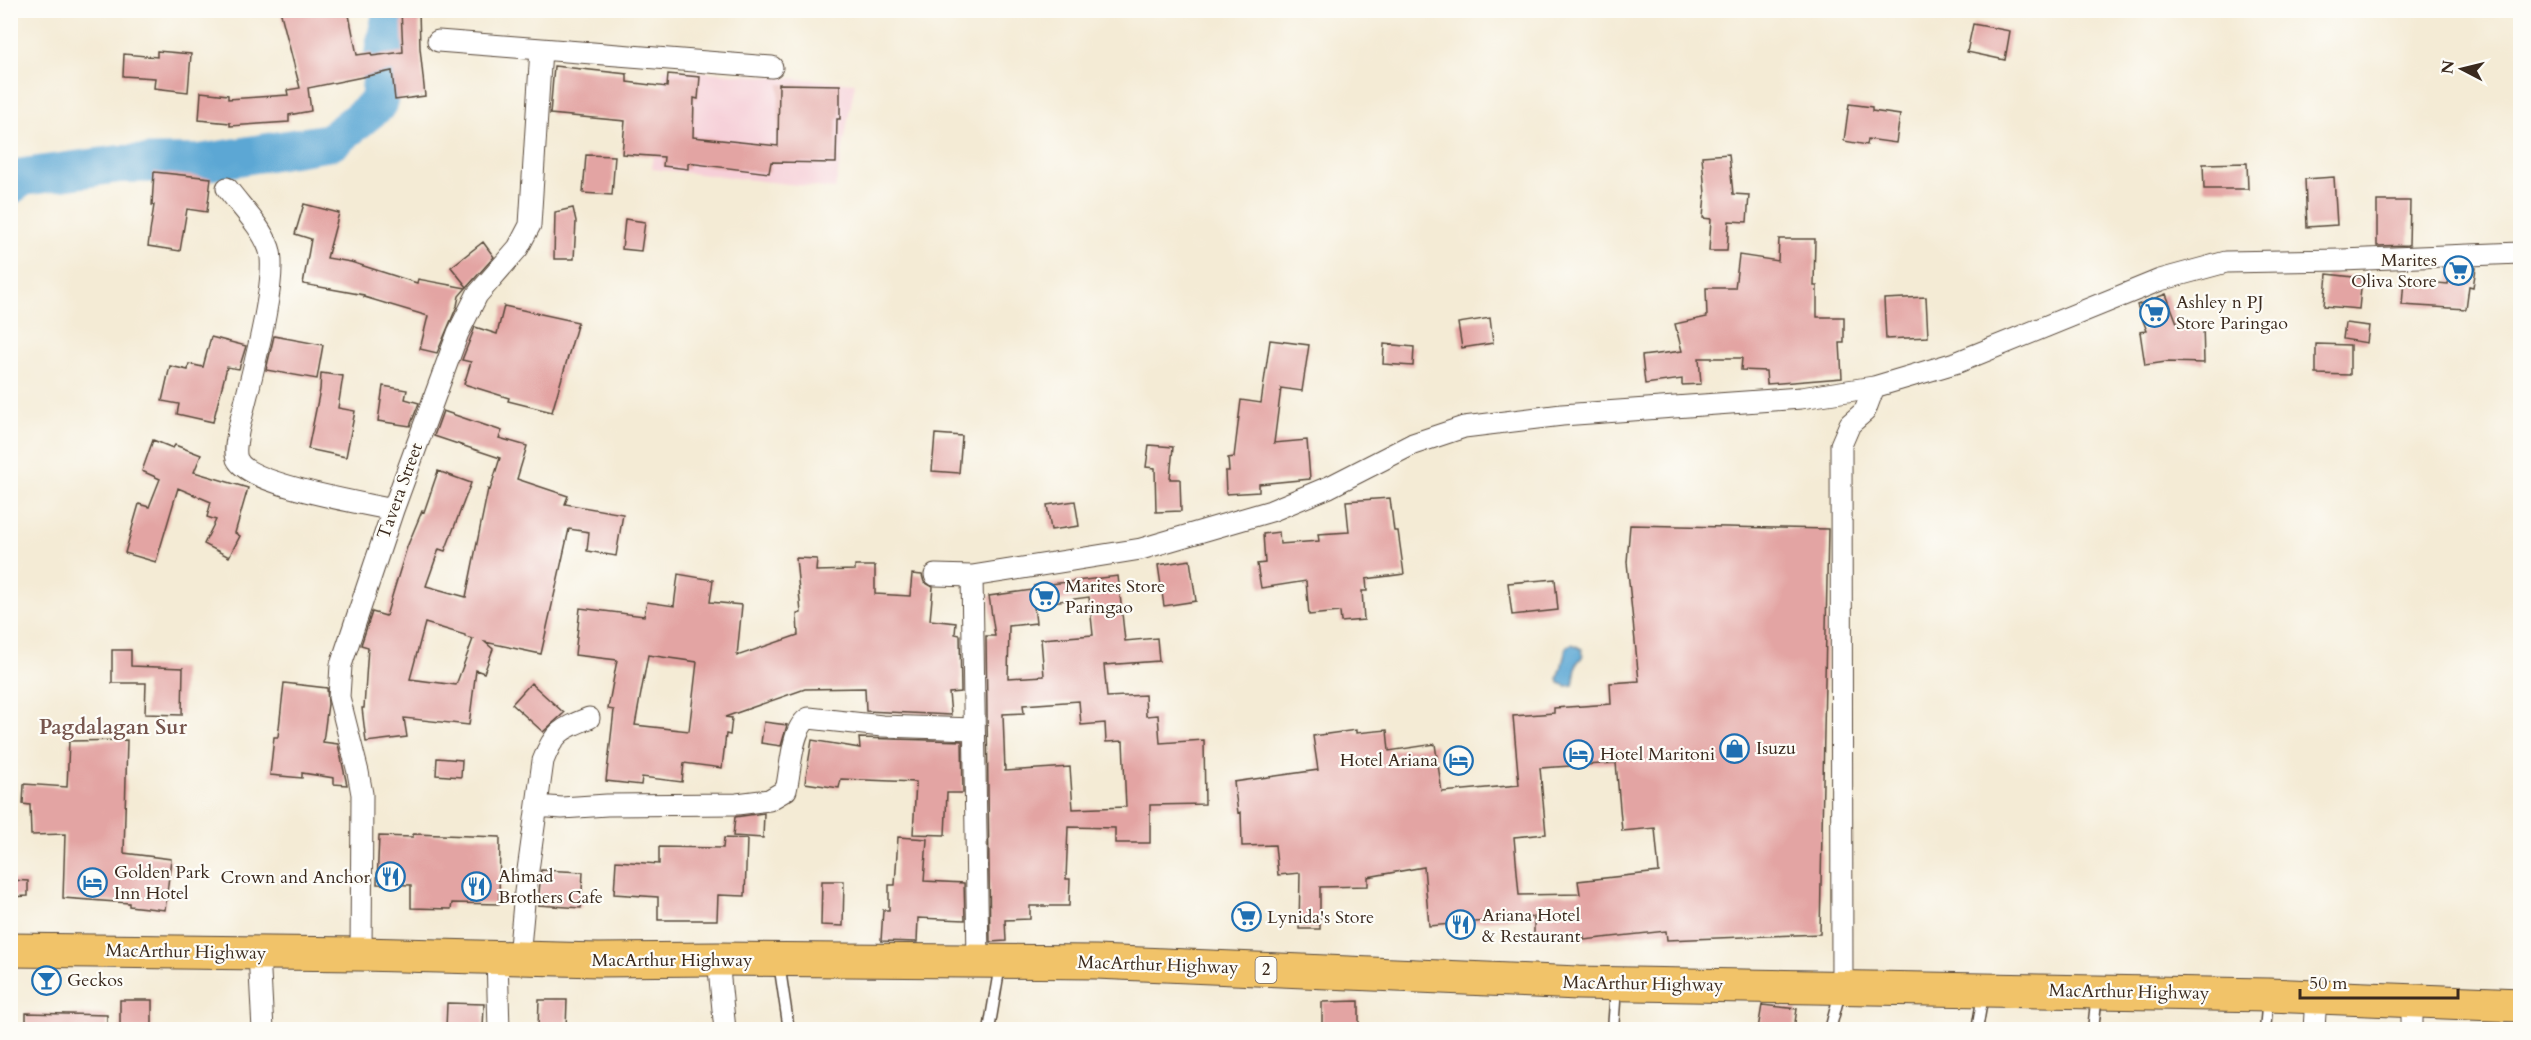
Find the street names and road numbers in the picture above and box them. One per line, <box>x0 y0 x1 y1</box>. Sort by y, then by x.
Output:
street label: Tavera Street <box>371 439 429 543</box>
street label: MacArthur Highway <box>105 938 267 966</box>
street label: MacArthur Highway <box>592 948 753 973</box>
street label: MacArthur Highway <box>1077 950 1239 980</box>
road number: 2 <box>1256 957 1276 983</box>
street label: MacArthur Highway <box>1562 970 1724 998</box>
street label: MacArthur Highway <box>2048 978 2210 1006</box>

